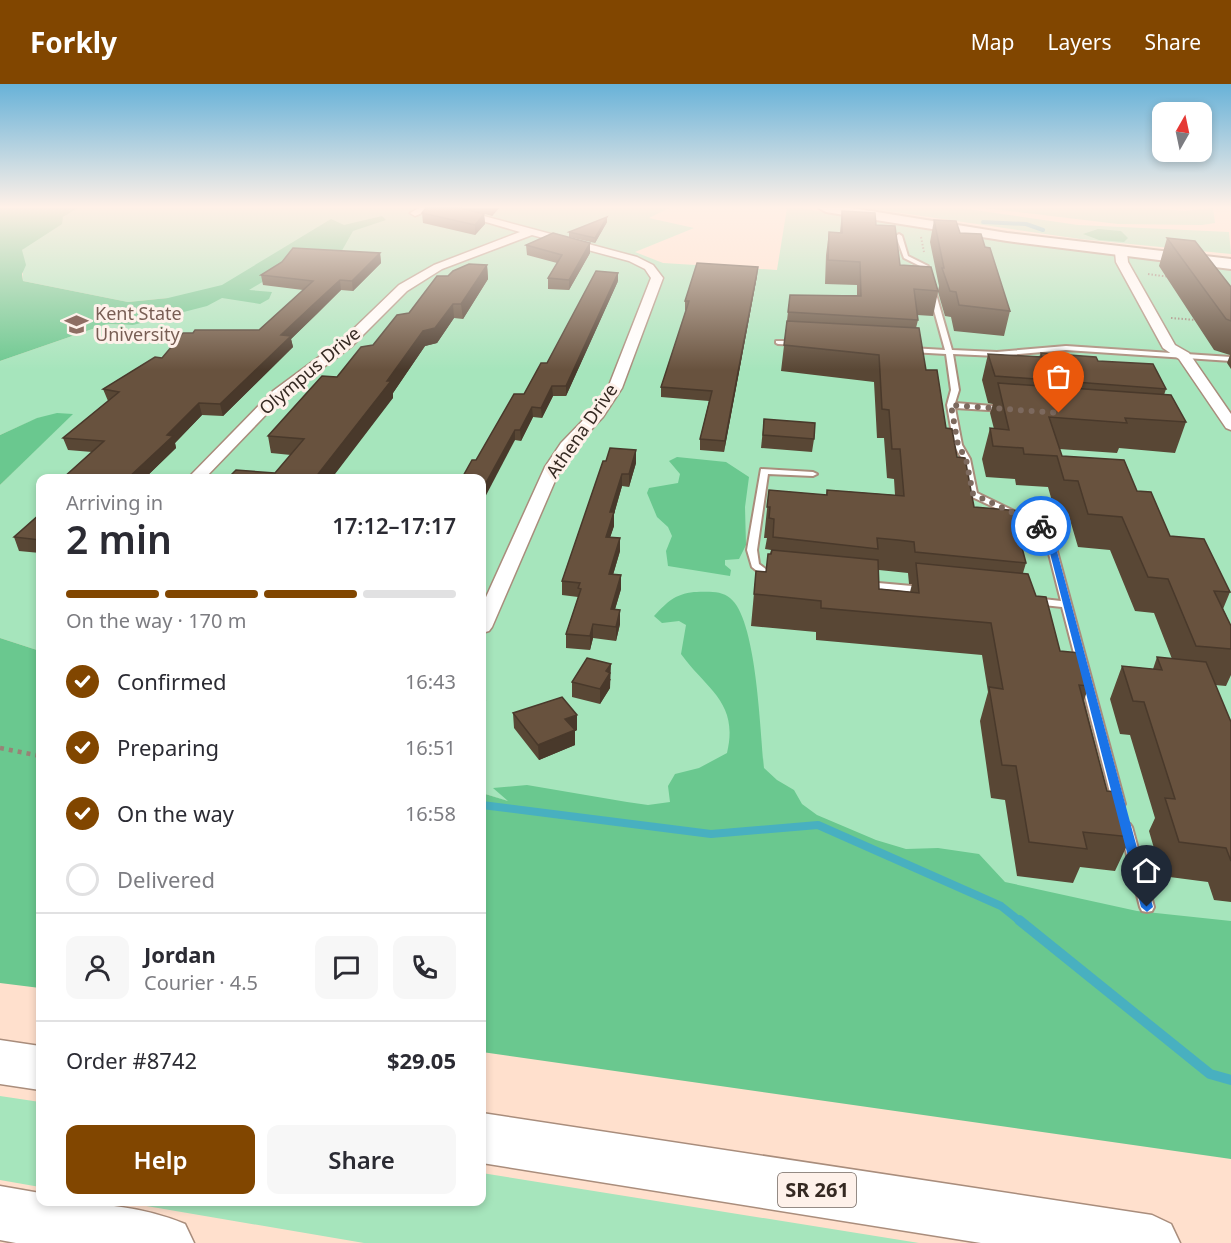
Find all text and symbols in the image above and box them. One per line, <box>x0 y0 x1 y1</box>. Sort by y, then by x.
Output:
text: Forkly <box>30 23 117 61</box>
text: Map <box>971 28 1015 56</box>
text: Layers <box>1048 28 1112 56</box>
text: Share <box>1145 28 1201 56</box>
north arrow <box>1152 102 1212 162</box>
map controls <box>1152 102 1212 162</box>
place label: Kent State University <box>95 301 182 346</box>
school or university icon: Kent State University <box>64 311 90 337</box>
street label: Olympus Drive <box>254 321 365 420</box>
pin <box>1033 351 1084 413</box>
icon: bag <box>1042 360 1075 393</box>
street label: Athena Drive <box>540 379 622 482</box>
text: Arriving in <box>66 489 163 516</box>
courier <box>1011 496 1071 556</box>
text: 17:12–17:17 <box>332 510 456 540</box>
icon: bike <box>1025 510 1058 543</box>
text: 2 min <box>66 512 172 565</box>
text: On the way · 170 m <box>66 607 246 634</box>
icon: check <box>66 665 99 698</box>
text: Confirmed <box>117 666 227 696</box>
text: 16:43 <box>405 668 456 695</box>
icon: check <box>66 731 99 764</box>
text: Preparing <box>117 732 219 762</box>
text: 16:51 <box>405 734 456 761</box>
icon: check <box>66 797 99 830</box>
text: On the way <box>117 798 234 828</box>
text: 16:58 <box>405 800 456 827</box>
pin <box>1121 845 1172 907</box>
icon: home <box>1130 854 1163 887</box>
text: Delivered <box>117 864 215 894</box>
button: person <box>66 936 129 999</box>
button: chat <box>315 936 378 999</box>
button: phone <box>393 936 456 999</box>
text: Jordan <box>144 939 216 969</box>
text: Courier · 4.5 <box>144 969 258 996</box>
text: Order #8742 <box>66 1045 197 1075</box>
text: $29.05 <box>387 1045 456 1075</box>
button: Help <box>66 1125 255 1194</box>
button: Share <box>267 1125 456 1194</box>
road number: SR 261 <box>778 1173 856 1207</box>

